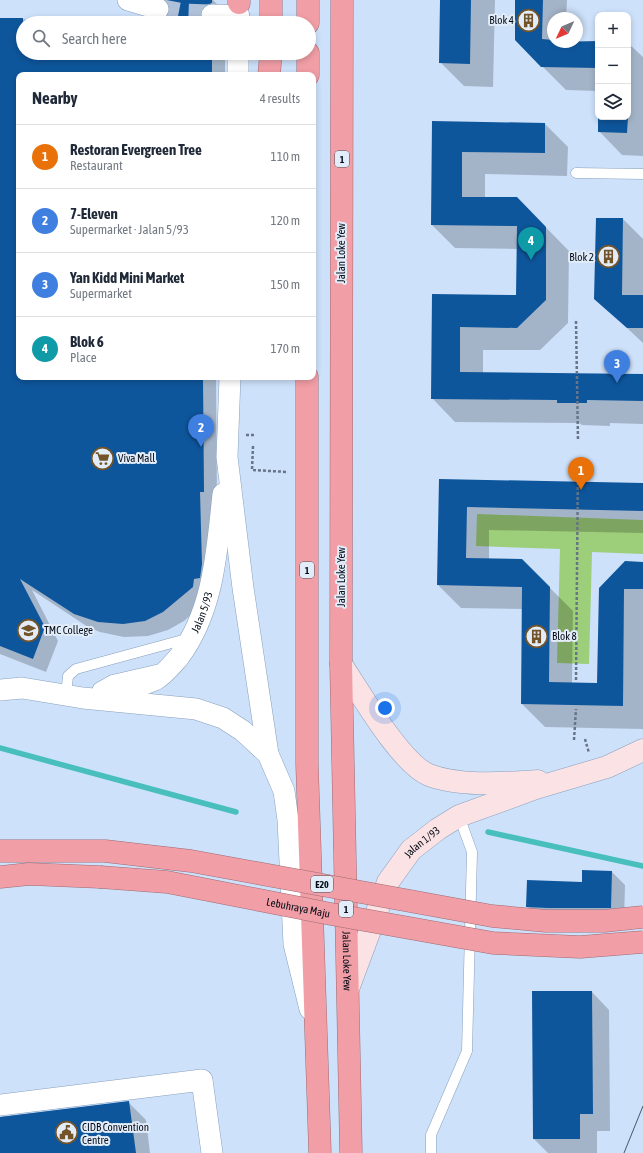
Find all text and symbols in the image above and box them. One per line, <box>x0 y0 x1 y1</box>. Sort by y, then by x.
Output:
building icon: Blok 4 <box>516 7 542 33</box>
north arrow <box>547 12 583 48</box>
map controls <box>595 12 631 120</box>
button: + <box>595 12 631 48</box>
place label: Blok 4 <box>489 14 514 26</box>
search box <box>16 16 316 60</box>
icon: search <box>30 27 52 49</box>
text: Search here <box>62 30 127 47</box>
button: − <box>595 48 631 84</box>
button: layers <box>595 84 631 120</box>
text: Nearby <box>32 88 78 108</box>
text: 4 results <box>260 91 300 106</box>
text: Restoran Evergreen Tree <box>70 141 202 158</box>
text: 1 <box>42 149 48 164</box>
text: 110 m <box>271 149 300 164</box>
road number: 1 <box>335 151 349 167</box>
text: Restaurant <box>70 158 123 173</box>
text: 7-Eleven <box>70 205 118 222</box>
text: 2 <box>42 213 48 228</box>
text: 120 m <box>271 213 300 228</box>
text: Supermarket · Jalan 5/93 <box>70 222 189 237</box>
street label: Jalan Loke Yew <box>335 223 347 283</box>
pin: 4 <box>518 227 544 260</box>
building icon: Blok 2 <box>596 244 622 270</box>
place label: Blok 2 <box>569 251 594 263</box>
text: Yan Kidd Mini Market <box>70 269 184 286</box>
text: 3 <box>42 277 48 292</box>
text: 150 m <box>271 277 300 292</box>
text: Supermarket <box>70 286 132 301</box>
text: Blok 6 <box>70 333 104 350</box>
text: 4 <box>42 341 48 356</box>
text: 170 m <box>271 341 300 356</box>
text: Place <box>70 350 97 365</box>
pin: 3 <box>604 350 630 383</box>
pin: 2 <box>188 414 214 447</box>
supermarket icon: Viva Mall <box>89 445 115 471</box>
place label: Viva Mall <box>118 452 155 464</box>
pin: 1 <box>568 457 594 490</box>
street label: Jalan Loke Yew <box>335 547 347 607</box>
road number: 1 <box>300 562 314 578</box>
street label: Jalan 5/93 <box>189 590 215 635</box>
school or university icon: TMC College <box>15 617 41 643</box>
building icon: Blok 8 <box>523 623 549 649</box>
place label: TMC College <box>44 624 93 636</box>
place label: Blok 8 <box>552 630 577 642</box>
your location <box>375 698 395 718</box>
street label: Jalan 1/93 <box>401 824 442 860</box>
road number: E20 <box>311 876 333 892</box>
street label: Lebuhraya Maju <box>265 896 331 920</box>
road number: 1 <box>339 901 353 917</box>
street label: Jalan Loke Yew <box>340 931 354 991</box>
public building icon: CIDB Convention Centre <box>53 1120 79 1146</box>
place label: CIDB Convention Centre <box>82 1121 149 1146</box>

